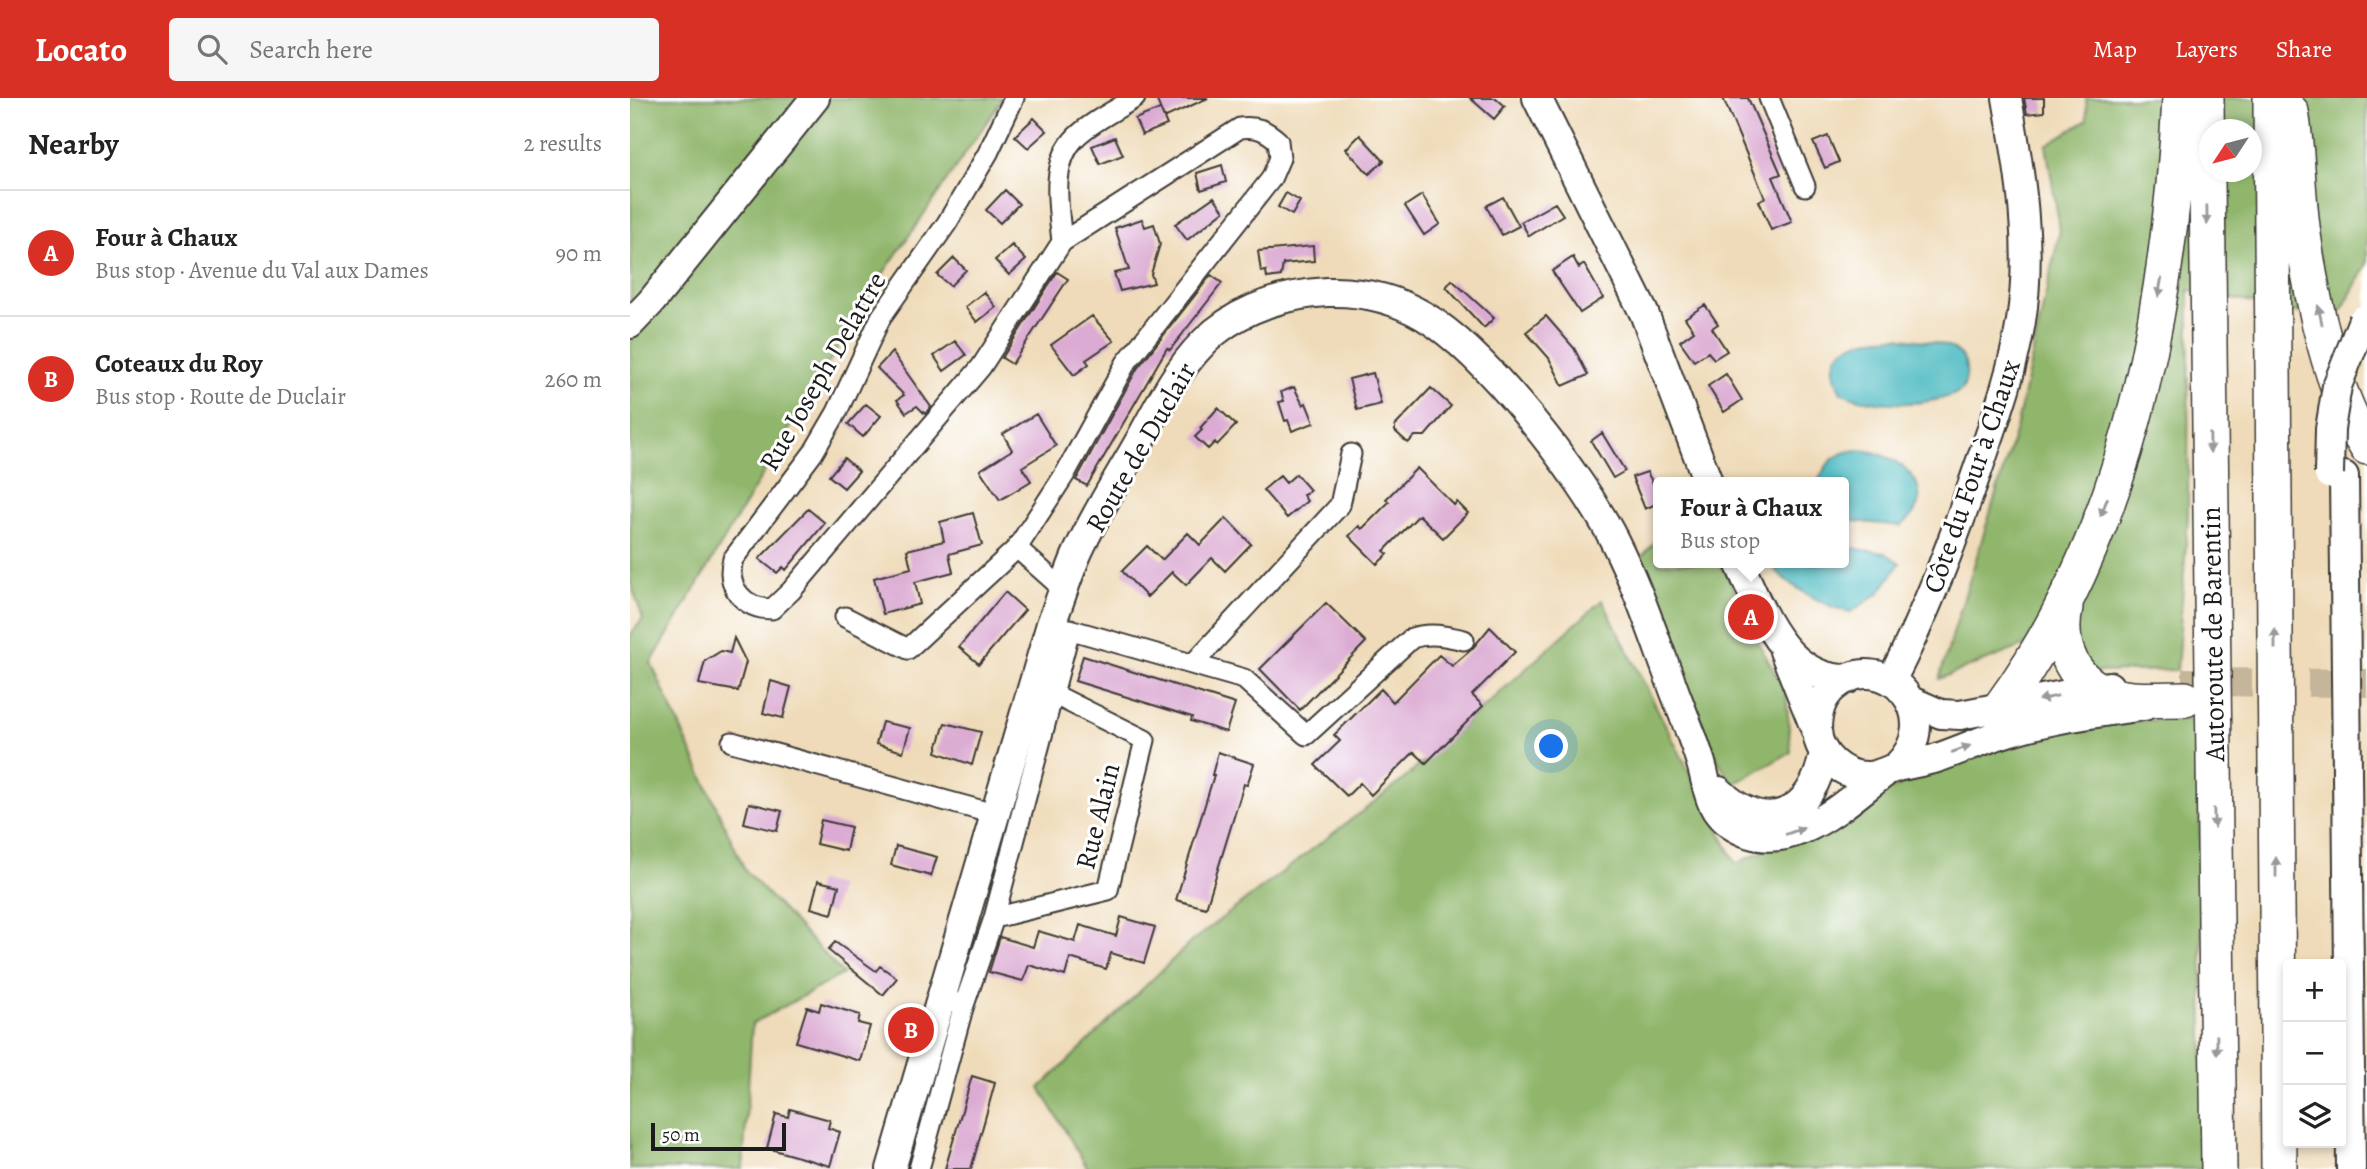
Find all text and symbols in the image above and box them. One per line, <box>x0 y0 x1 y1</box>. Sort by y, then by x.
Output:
search box <box>169 18 659 81</box>
text: Locato <box>35 27 127 72</box>
icon: search <box>193 30 231 68</box>
text: Search here <box>249 32 373 67</box>
text: Map <box>2093 33 2137 65</box>
text: Layers <box>2175 33 2238 65</box>
text: Share <box>2276 33 2332 65</box>
north arrow <box>2199 119 2262 182</box>
text: Nearby <box>28 124 119 164</box>
text: 2 results <box>524 128 602 159</box>
one-way arrow <box>2201 204 2213 226</box>
text: Four à Chaux <box>95 220 237 255</box>
text: A <box>44 238 58 269</box>
text: 90 m <box>556 238 602 269</box>
text: Bus stop · Avenue du Val aux Dames <box>95 255 429 286</box>
street label: Rue Joseph Delattre <box>750 265 895 478</box>
one-way arrow <box>2154 277 2165 299</box>
one-way arrow <box>2314 303 2325 325</box>
text: Coteaux du Roy <box>95 346 263 381</box>
street label: Côte du Four à Chaux <box>1914 354 2030 598</box>
street label: Route de Duclair <box>1077 355 1205 540</box>
text: B <box>44 364 58 395</box>
text: 260 m <box>544 364 602 395</box>
text: Bus stop · Route de Duclair <box>95 381 346 412</box>
one-way arrow <box>2204 432 2215 454</box>
popup <box>1653 477 1849 568</box>
text: Four à Chaux <box>1680 490 1822 525</box>
one-way arrow <box>2098 497 2109 518</box>
street label: Autoroute de Barentin <box>2192 506 2234 763</box>
text: Bus stop <box>1680 525 1760 556</box>
pin: A <box>1728 591 1774 643</box>
one-way arrow <box>2269 628 2281 650</box>
one-way arrow <box>2037 692 2059 703</box>
your location <box>1534 729 1568 763</box>
one-way arrow <box>1950 743 1971 754</box>
street label: Rue Alain <box>1066 759 1130 873</box>
one-way arrow <box>2208 807 2220 829</box>
one-way arrow <box>1784 826 1805 837</box>
one-way arrow <box>2270 856 2282 878</box>
map controls <box>2283 959 2346 1148</box>
button: + <box>2283 959 2346 1022</box>
pin: B <box>888 1004 934 1056</box>
button: − <box>2283 1022 2346 1085</box>
one-way arrow <box>2211 1034 2223 1056</box>
button: layers <box>2283 1085 2346 1148</box>
scale bar <box>651 1120 786 1152</box>
text: 50 m <box>662 1122 700 1148</box>

